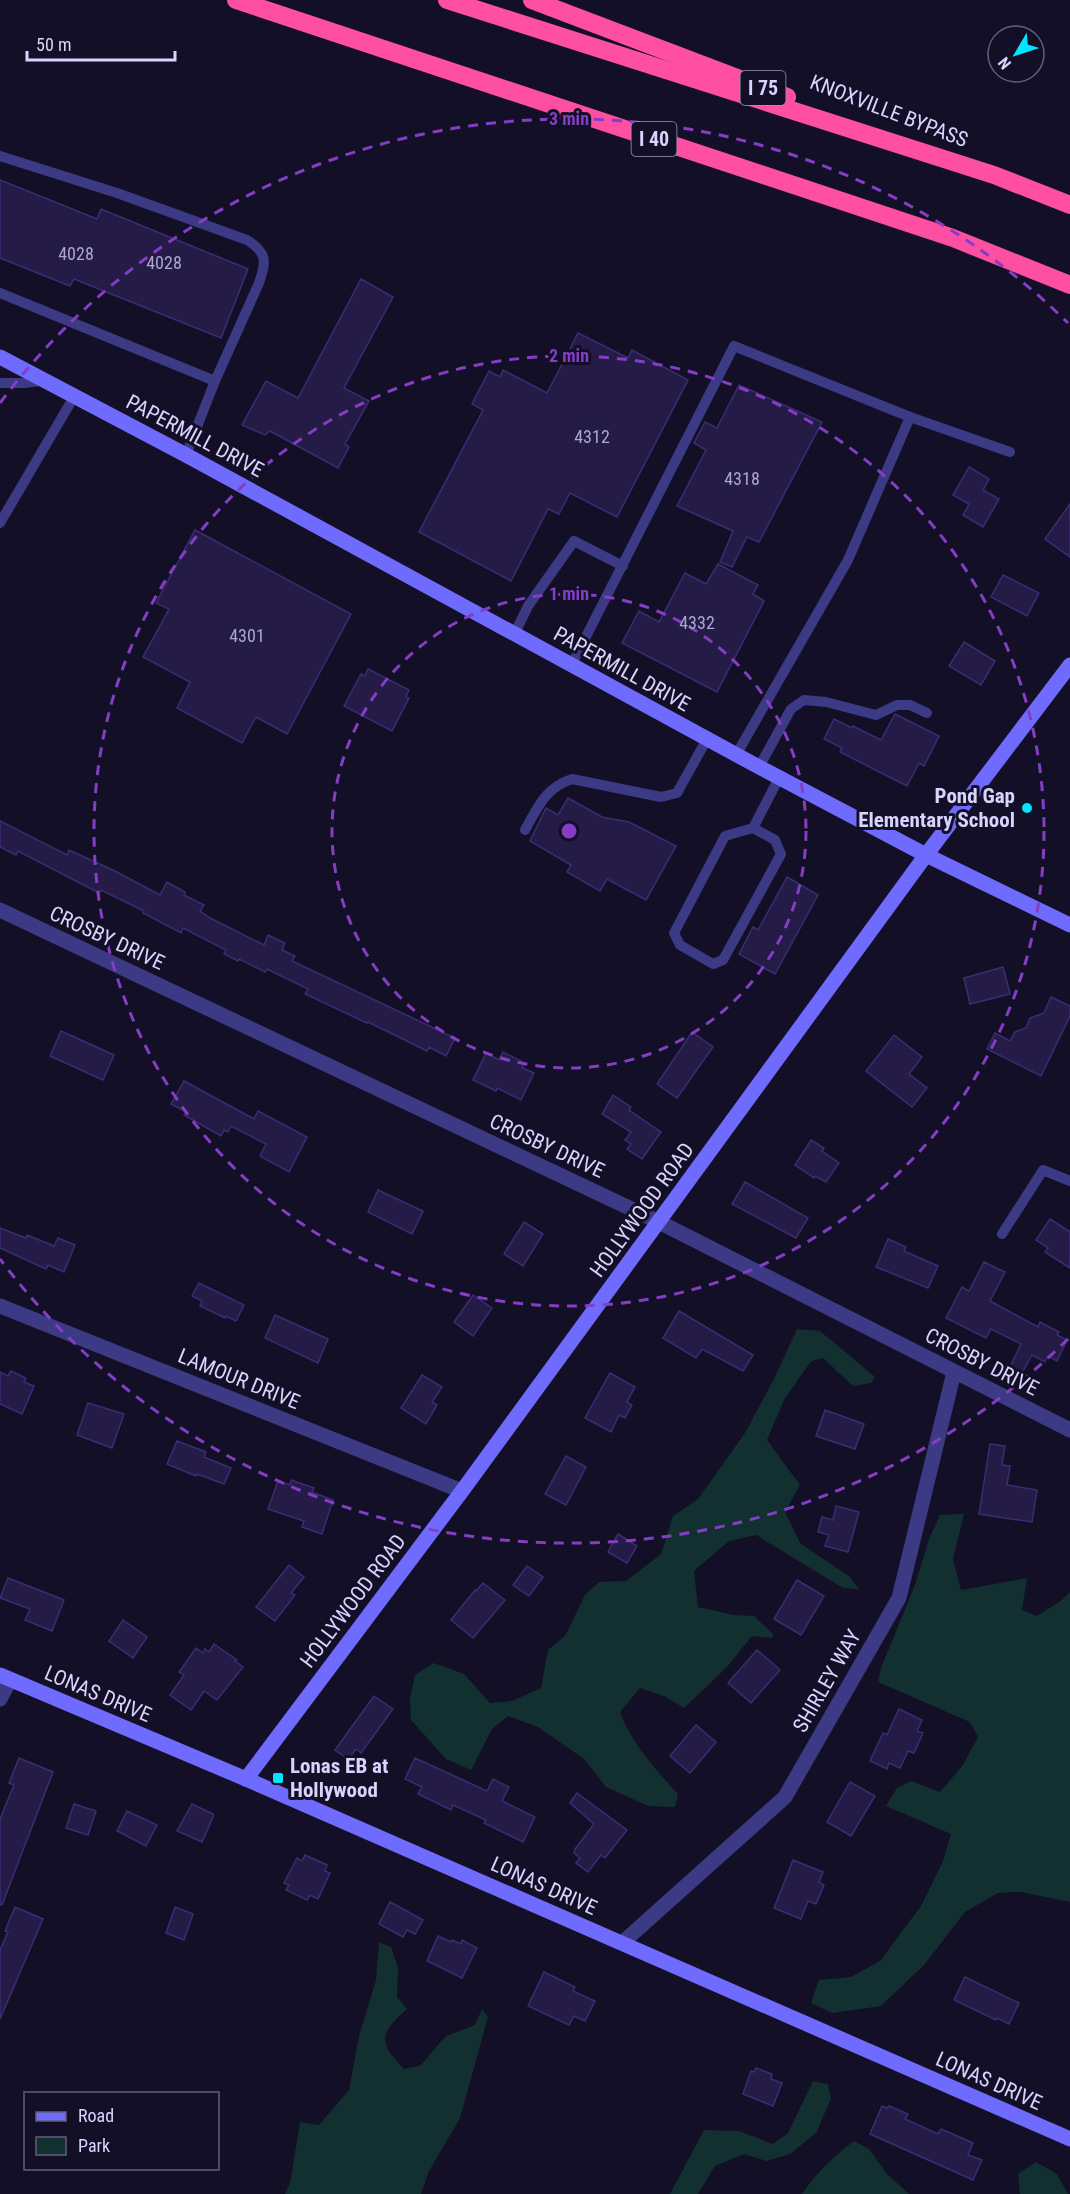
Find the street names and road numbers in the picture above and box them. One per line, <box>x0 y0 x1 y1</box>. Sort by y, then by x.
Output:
street label: KNOXVILLE BYPASS <box>807 70 971 152</box>
road number: I 75 <box>740 71 786 105</box>
road number: I 40 <box>632 122 676 156</box>
street label: PAPERMILL DRIVE <box>122 390 268 482</box>
street label: PAPERMILL DRIVE <box>550 622 694 716</box>
street label: CROSBY DRIVE <box>46 901 168 975</box>
street label: CROSBY DRIVE <box>486 1109 608 1183</box>
street label: HOLLYWOOD ROAD <box>585 1138 699 1282</box>
street label: CROSBY DRIVE <box>921 1323 1043 1401</box>
street label: LAMOUR DRIVE <box>175 1344 303 1414</box>
street label: HOLLYWOOD ROAD <box>295 1530 411 1672</box>
street label: SHIRLEY WAY <box>788 1626 866 1736</box>
street label: LONAS DRIVE <box>41 1661 155 1727</box>
street label: LONAS DRIVE <box>487 1852 601 1920</box>
street label: LONAS DRIVE <box>932 2047 1046 2115</box>

